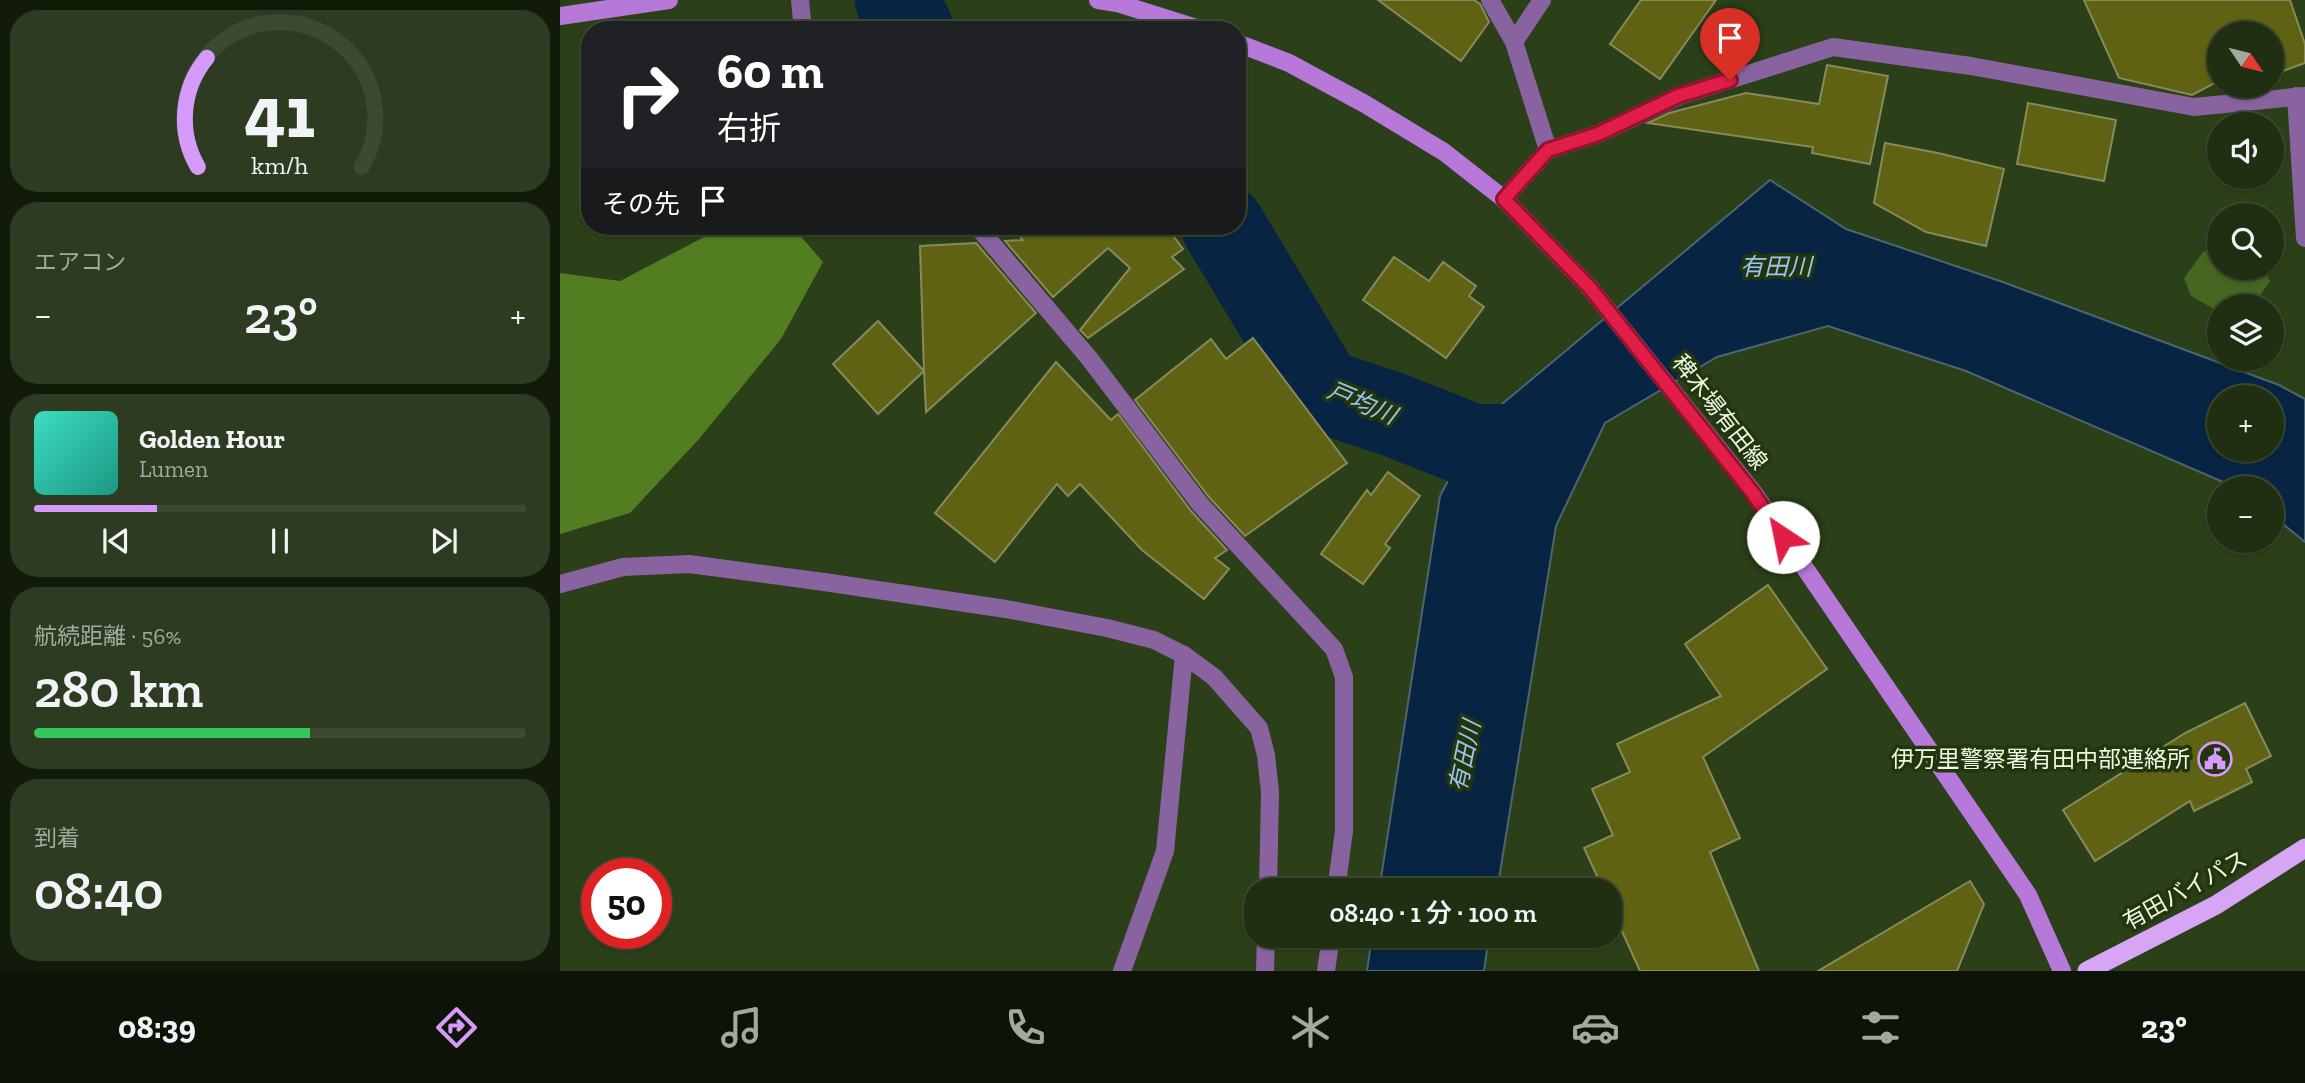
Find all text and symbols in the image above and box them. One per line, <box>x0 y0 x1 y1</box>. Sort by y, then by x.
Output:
pin <box>1700 8 1760 80</box>
icon: arrive <box>1711 19 1749 57</box>
north arrow <box>2207 21 2284 98</box>
map controls <box>2207 21 2284 553</box>
text: 60 m <box>717 42 824 101</box>
icon: right <box>602 49 693 140</box>
text: 41 <box>245 68 315 156</box>
text: 右折 <box>717 109 781 147</box>
button: sound <box>2207 112 2284 189</box>
text: km/h <box>251 150 309 180</box>
icon: arrive <box>694 182 732 220</box>
text: その先 <box>602 188 680 220</box>
button: search <box>2207 203 2284 280</box>
text: エアコン <box>34 248 126 276</box>
water label: 有田川 <box>1740 252 1815 281</box>
text: 23° <box>244 284 318 346</box>
text: − <box>34 292 52 338</box>
text: + <box>510 292 526 338</box>
button: layers <box>2207 294 2284 371</box>
street label: 稗木場有田線 <box>1666 349 1774 475</box>
water label: 戸均川 <box>1323 375 1404 431</box>
button: + <box>2207 385 2284 462</box>
text: Golden Hour <box>139 423 285 455</box>
text: Lumen <box>139 455 208 483</box>
button: − <box>2207 476 2284 553</box>
position arrow <box>1746 500 1820 574</box>
icon: previous <box>97 522 135 560</box>
icon: pause <box>261 522 299 560</box>
icon: next <box>425 522 463 560</box>
text: 航続距離 · 56% <box>34 622 181 650</box>
text: 280 km <box>34 658 203 720</box>
water label: 有田川 <box>1443 715 1487 794</box>
public building icon: 伊万里警察署有田中部連絡所 <box>2196 740 2234 778</box>
place label: 伊万里警察署有田中部連絡所 <box>1891 745 2190 773</box>
text: 到着 <box>34 824 80 852</box>
street label: 有田バイパス <box>2118 844 2252 936</box>
speed limit sign: 50 <box>581 858 672 949</box>
text: 08:40 <box>34 860 163 922</box>
text: 08:40 · 1 分 · 100 m <box>1329 897 1537 929</box>
icon: directions <box>432 1003 481 1052</box>
icon: music <box>717 1003 766 1052</box>
icon: phone <box>1001 1003 1050 1052</box>
icon: climate <box>1286 1003 1335 1052</box>
icon: car <box>1571 1003 1620 1052</box>
icon: filters <box>1856 1003 1905 1052</box>
text: 08:39 <box>118 1008 196 1046</box>
text: 23° <box>2141 1008 2187 1046</box>

